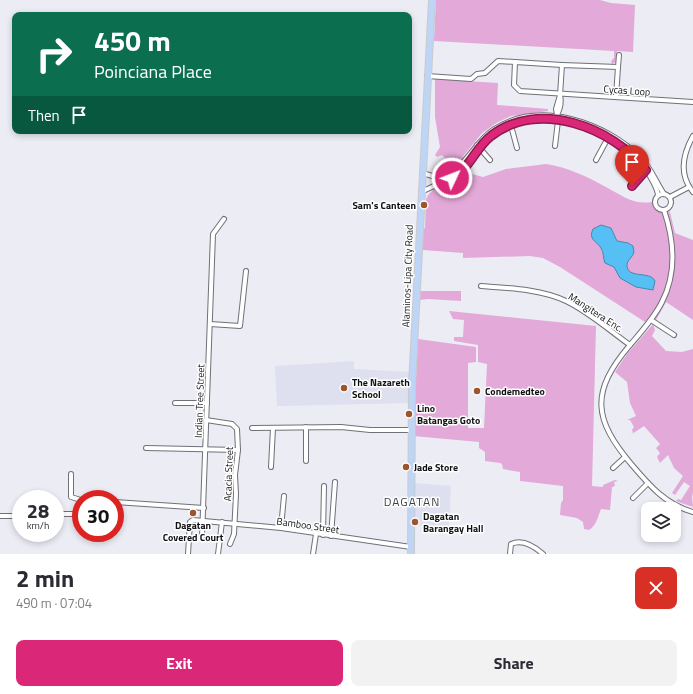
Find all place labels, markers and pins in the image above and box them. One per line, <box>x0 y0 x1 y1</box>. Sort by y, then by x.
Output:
pin <box>615 145 649 186</box>
place label: Sam's Canteen <box>352 198 416 213</box>
marker: Sam's Canteen <box>419 200 429 210</box>
place label: The Nazareth School <box>352 375 410 402</box>
marker: The Nazareth School <box>339 383 349 393</box>
place label: Condemedteo <box>485 384 545 399</box>
marker: Condemedteo <box>472 386 482 396</box>
place label: Lino Batangas Goto <box>417 401 480 428</box>
marker: Lino Batangas Goto <box>404 409 414 419</box>
place label: Jade Store <box>414 460 458 475</box>
marker: Jade Store <box>401 462 411 472</box>
marker: Dagatan Covered Court <box>188 508 198 518</box>
place label: Dagatan Barangay Hall <box>423 509 484 536</box>
marker: Dagatan Barangay Hall <box>410 517 420 527</box>
place label: Dagatan Covered Court <box>163 518 224 545</box>

